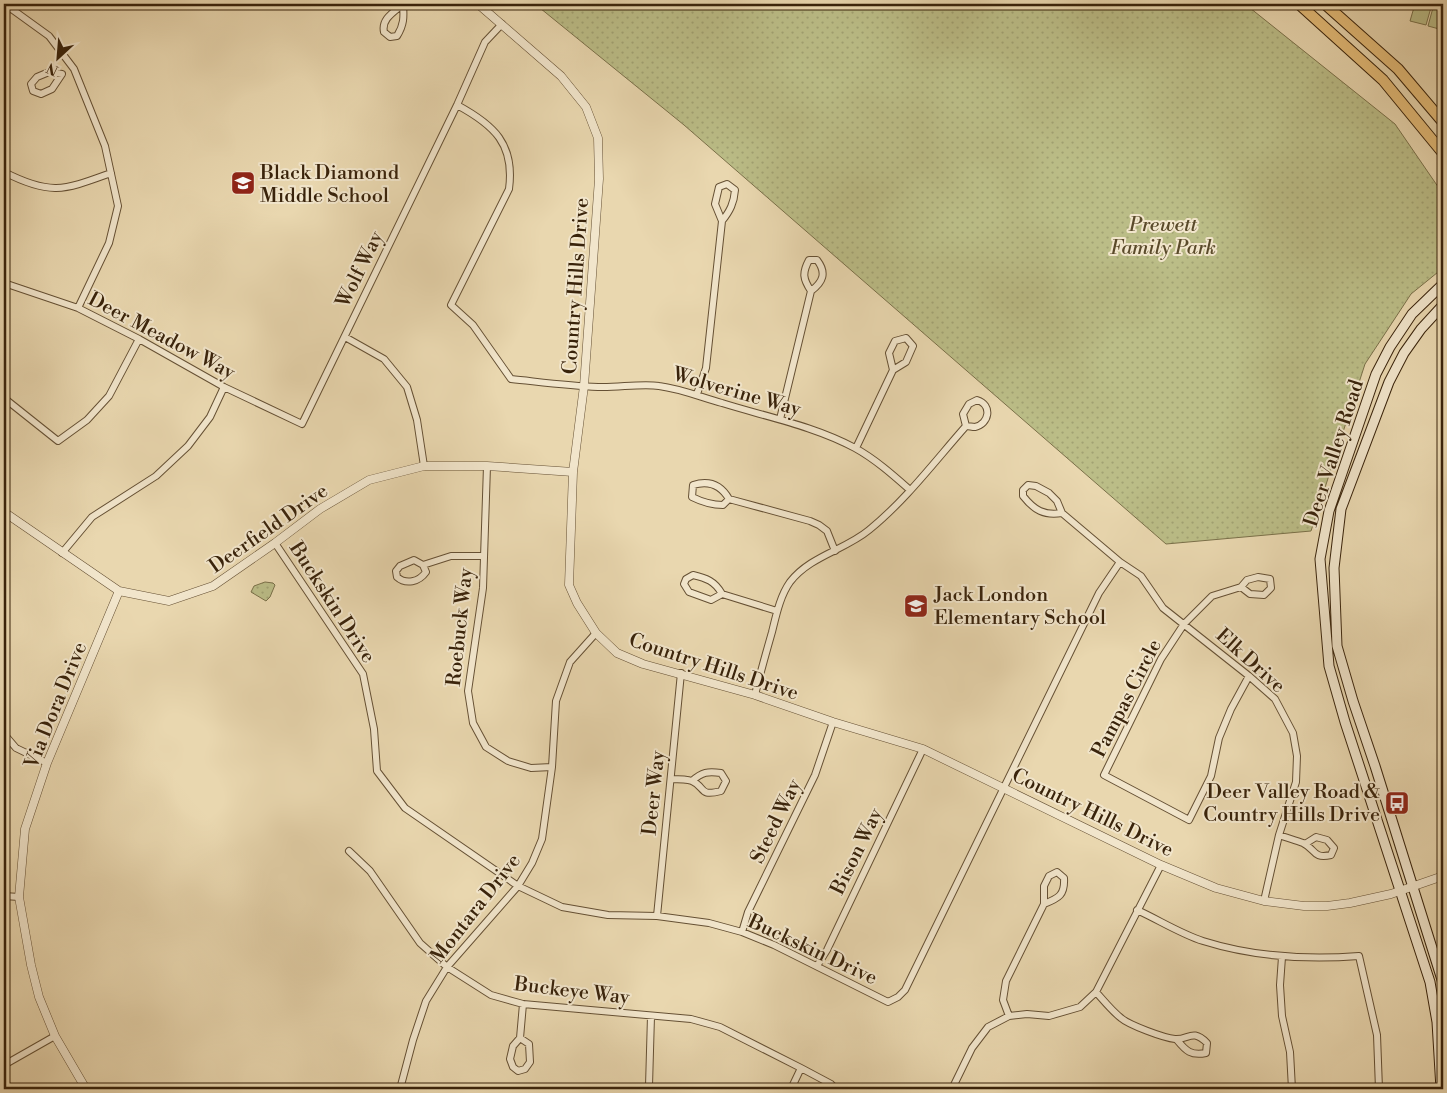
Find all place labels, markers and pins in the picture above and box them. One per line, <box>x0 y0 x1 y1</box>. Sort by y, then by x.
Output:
place label: Black Diamond Middle School <box>259 161 400 209</box>
school or university icon: Black Diamond Middle School <box>230 170 256 196</box>
place label: Jack London Elementary School <box>933 583 1106 631</box>
school or university icon: Jack London Elementary School <box>903 593 929 619</box>
place label: Deer Valley Road & Country Hills Drive <box>1203 780 1380 828</box>
bus stop icon: Deer Valley Road & Country Hills Drive <box>1384 790 1410 816</box>

